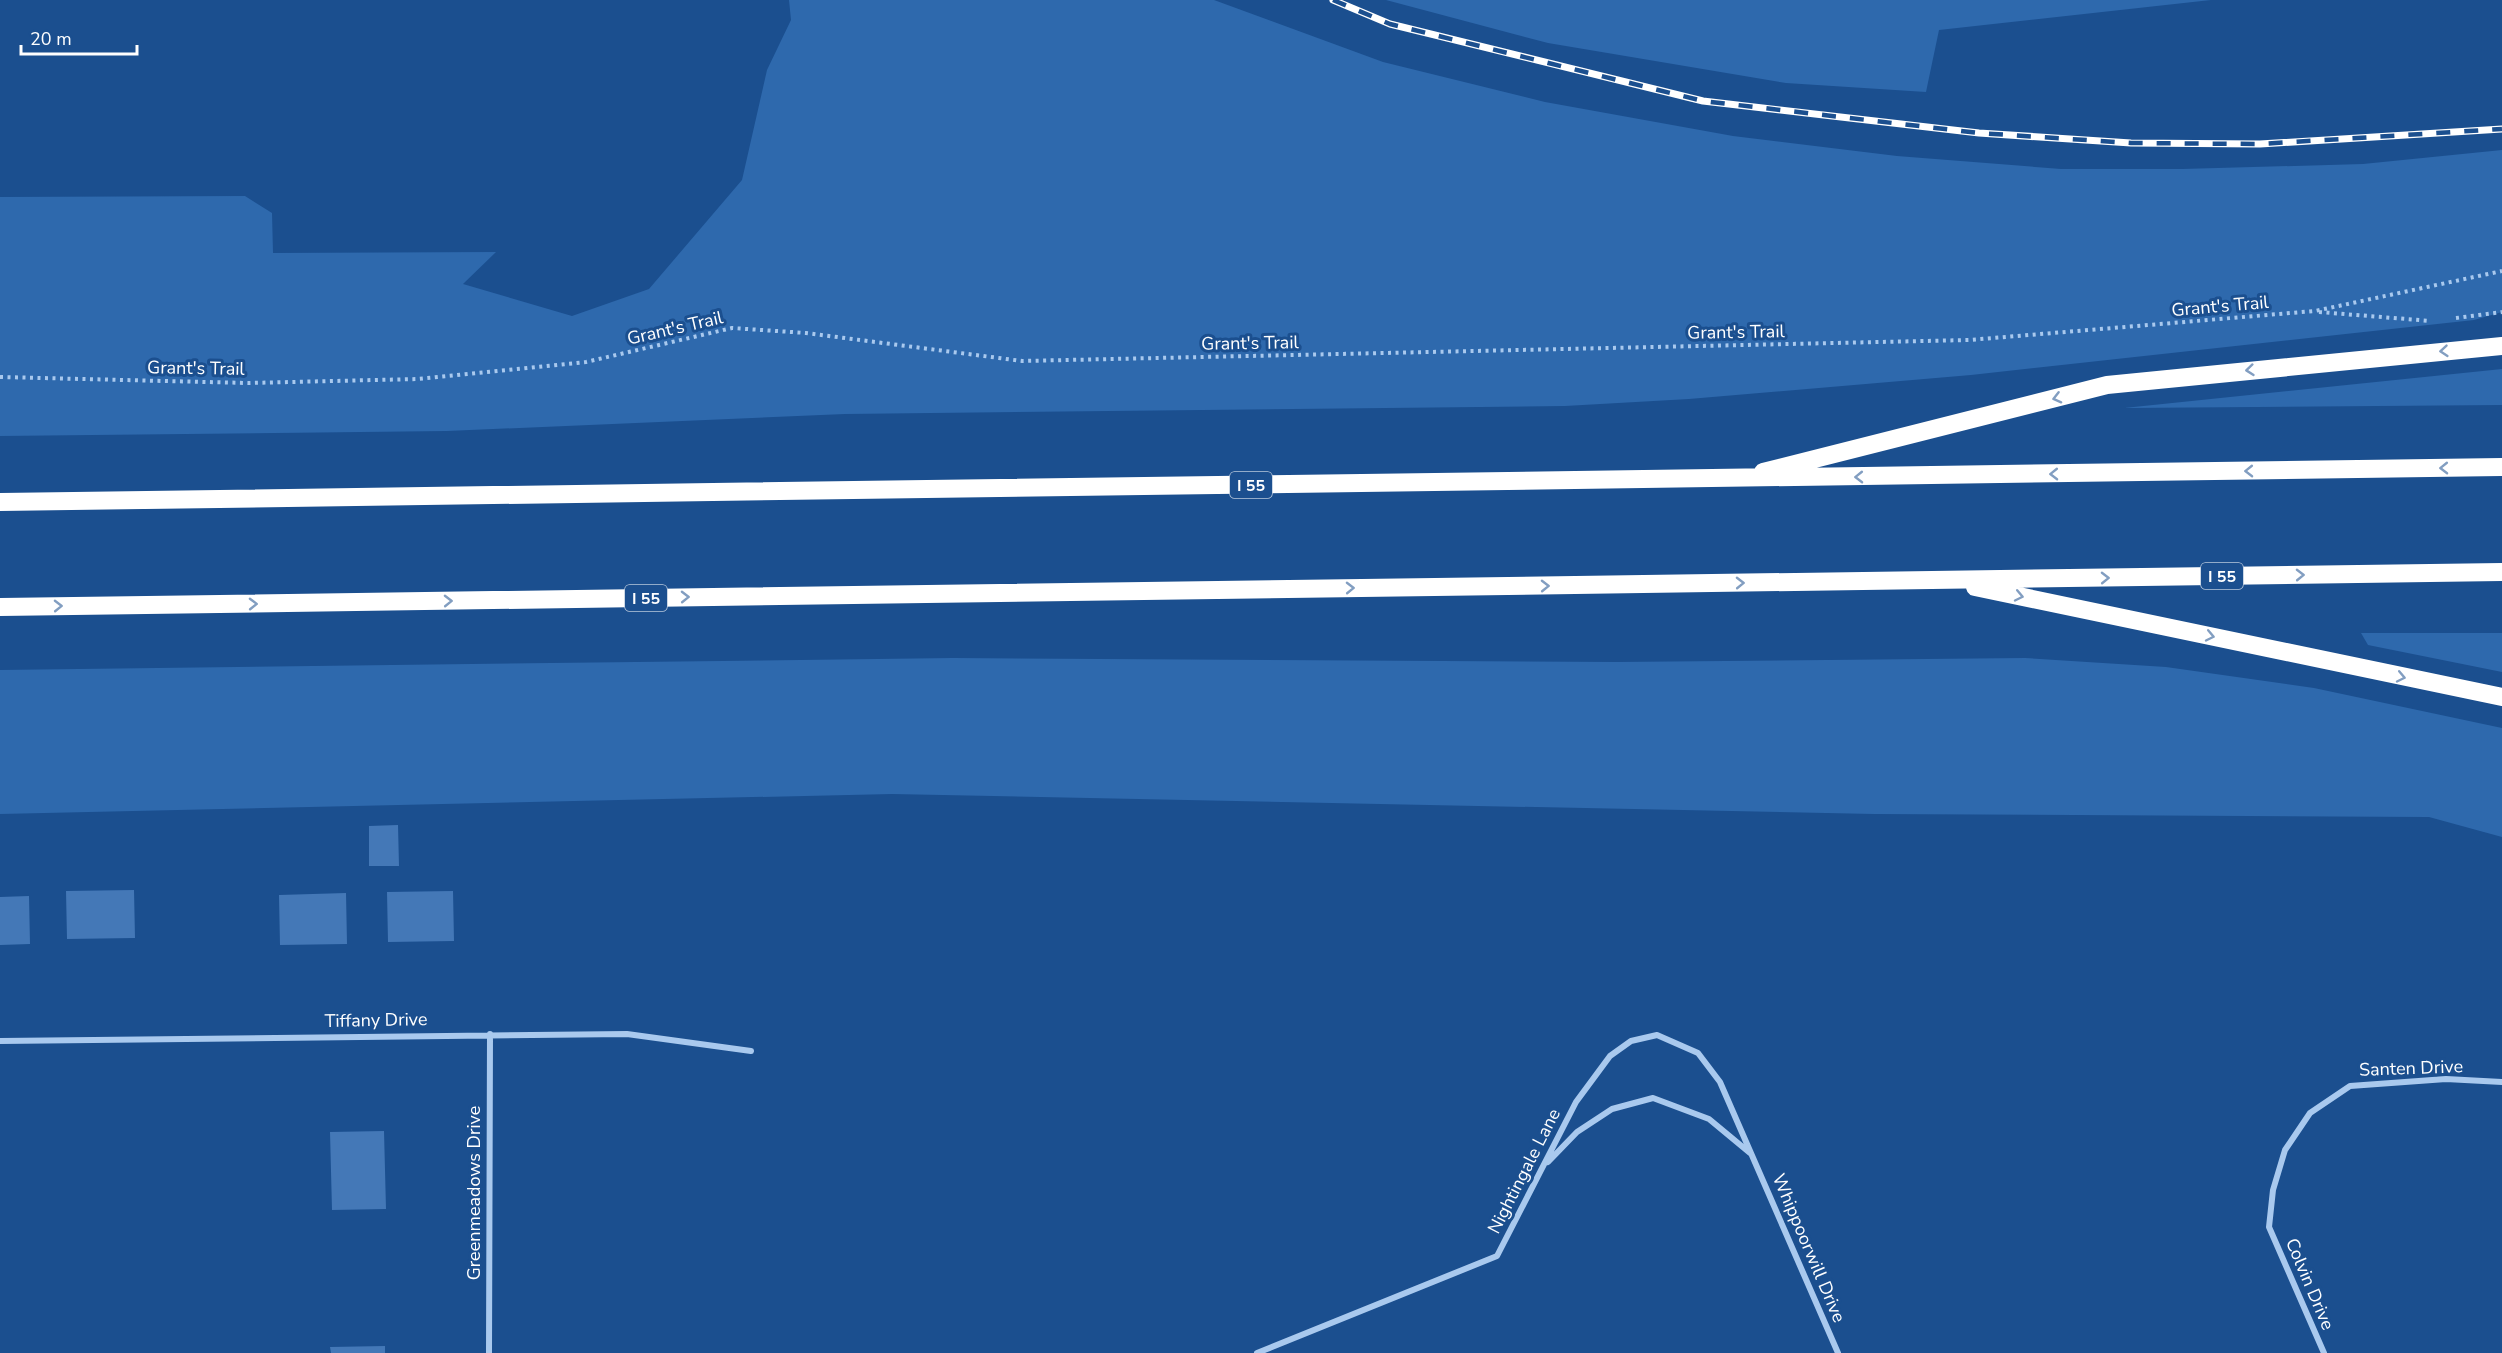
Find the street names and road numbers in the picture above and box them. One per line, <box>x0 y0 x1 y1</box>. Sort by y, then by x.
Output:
street label: Grant's Trail <box>2170 290 2270 322</box>
street label: Grant's Trail <box>625 305 726 351</box>
street label: Grant's Trail <box>1687 319 1786 345</box>
street label: Grant's Trail <box>1201 330 1300 356</box>
street label: Grant's Trail <box>147 355 246 381</box>
road number: I 55 <box>1230 472 1272 498</box>
road number: I 55 <box>2201 563 2243 589</box>
road number: I 55 <box>625 585 667 611</box>
street label: Tiffany Drive <box>324 1007 428 1033</box>
street label: Santen Drive <box>2359 1054 2463 1082</box>
street label: Nightingale Lane <box>1482 1104 1566 1238</box>
street label: Greenmeadows Drive <box>462 1106 486 1280</box>
street label: Whippoorwill Drive <box>1767 1170 1851 1326</box>
street label: Colvin Drive <box>2280 1234 2340 1334</box>

